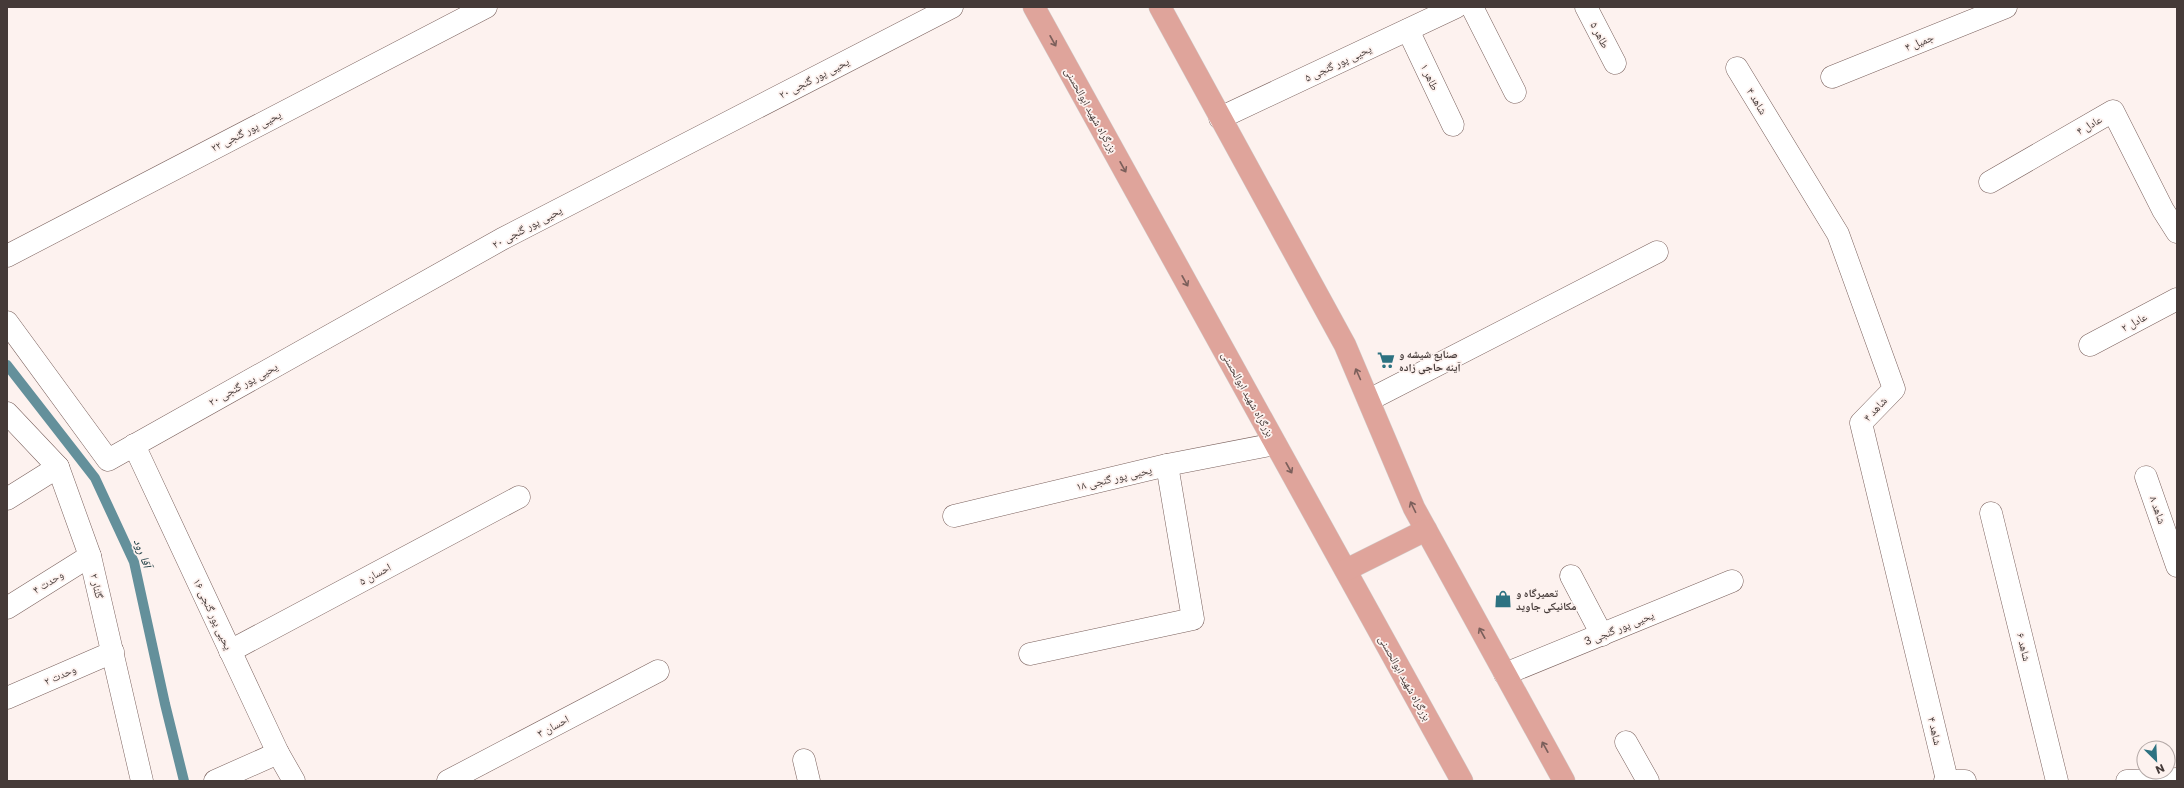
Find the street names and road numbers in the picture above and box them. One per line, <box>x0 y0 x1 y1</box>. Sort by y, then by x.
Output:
street label: طاهر ۵ <box>1586 19 1614 51</box>
street label: جمیل ۴ <box>1902 29 1936 55</box>
street label: یحیی پور گنجی ۵ <box>1302 40 1375 86</box>
street label: یحیی پور گنجی ۲۰ <box>776 53 853 103</box>
street label: طاهر ۱ <box>1417 61 1443 93</box>
street label: بزرگراه شهید ابوالحسنی <box>1061 64 1121 156</box>
street label: شاهد ۴ <box>1743 85 1771 117</box>
street label: یحیی پور گنجی ۲۲ <box>208 106 285 156</box>
street label: عادل ۴ <box>2073 111 2105 139</box>
street label: یحیی پور گنجی ۲۰ <box>489 202 565 252</box>
street label: عادل ۲ <box>2118 308 2150 335</box>
street label: بزرگراه شهید ابوالحسنی <box>1218 348 1278 440</box>
street label: یحیی پور گنجی ۲۰ <box>205 358 281 410</box>
street label: شاهد ۴ <box>1859 393 1891 425</box>
street label: یحیی پور گنجی ۱۸ <box>1075 461 1154 494</box>
street label: شاهد ۸ <box>2146 494 2170 526</box>
street label: احسان ۵ <box>356 559 394 589</box>
street label: وحدت ۴ <box>29 566 67 598</box>
street label: گلنار ۲ <box>86 572 108 601</box>
street label: یحیی پور گنجی ۱۶ <box>189 576 237 653</box>
street label: یحیی پور گنجی 3 <box>1582 607 1657 649</box>
street label: شاهد ۶ <box>2013 631 2035 663</box>
street label: بزرگراه شهید ابوالحسنی <box>1375 632 1435 724</box>
street label: وحدت ۲ <box>41 661 79 689</box>
street label: احسان ۳ <box>534 711 572 741</box>
street label: شاهد ۴ <box>1924 715 1946 747</box>

